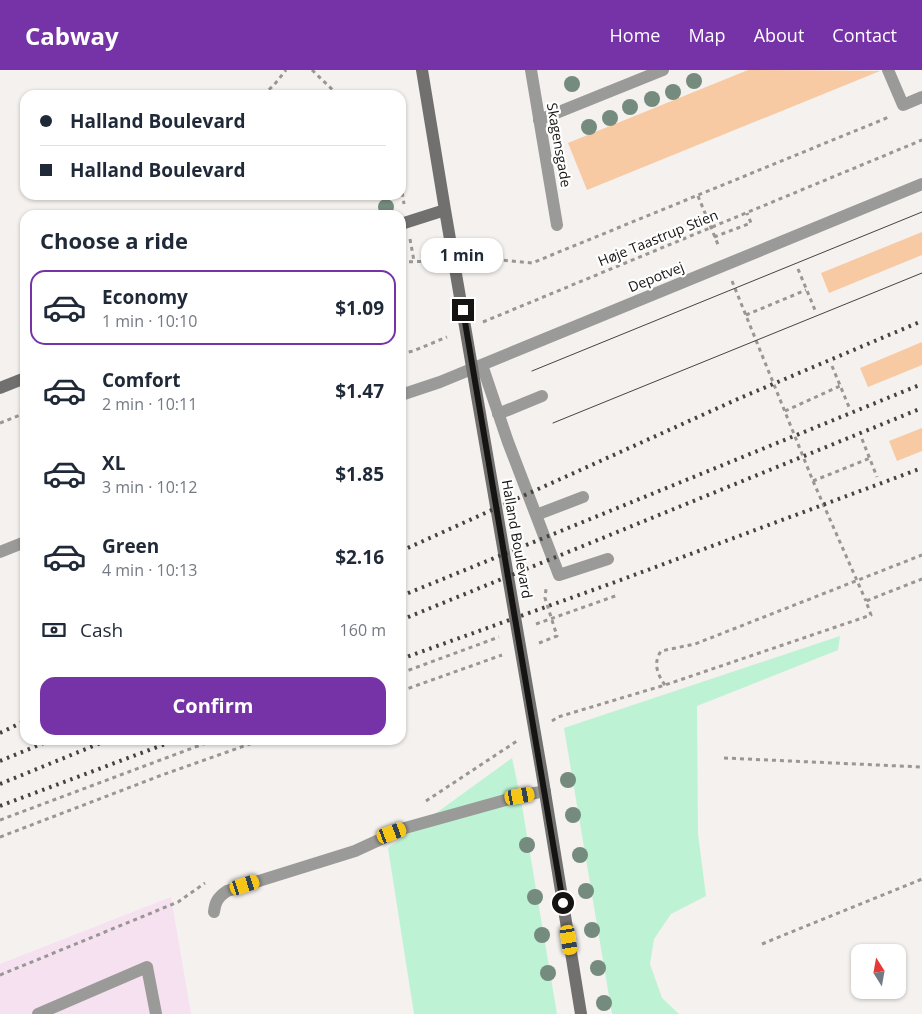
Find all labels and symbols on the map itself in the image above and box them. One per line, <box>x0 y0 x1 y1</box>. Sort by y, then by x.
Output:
street label: Skagensgade <box>543 101 576 189</box>
street label: Høje Taastrup Stien <box>595 205 721 270</box>
callout: 1 min <box>422 238 504 272</box>
street label: Depotvej <box>625 257 686 296</box>
route end <box>452 299 474 321</box>
street label: Halland Boulevard <box>498 478 537 600</box>
car <box>503 786 536 806</box>
car <box>375 821 408 845</box>
car <box>228 873 261 897</box>
route start <box>552 892 574 914</box>
car <box>559 924 578 956</box>
north arrow <box>851 944 906 999</box>

